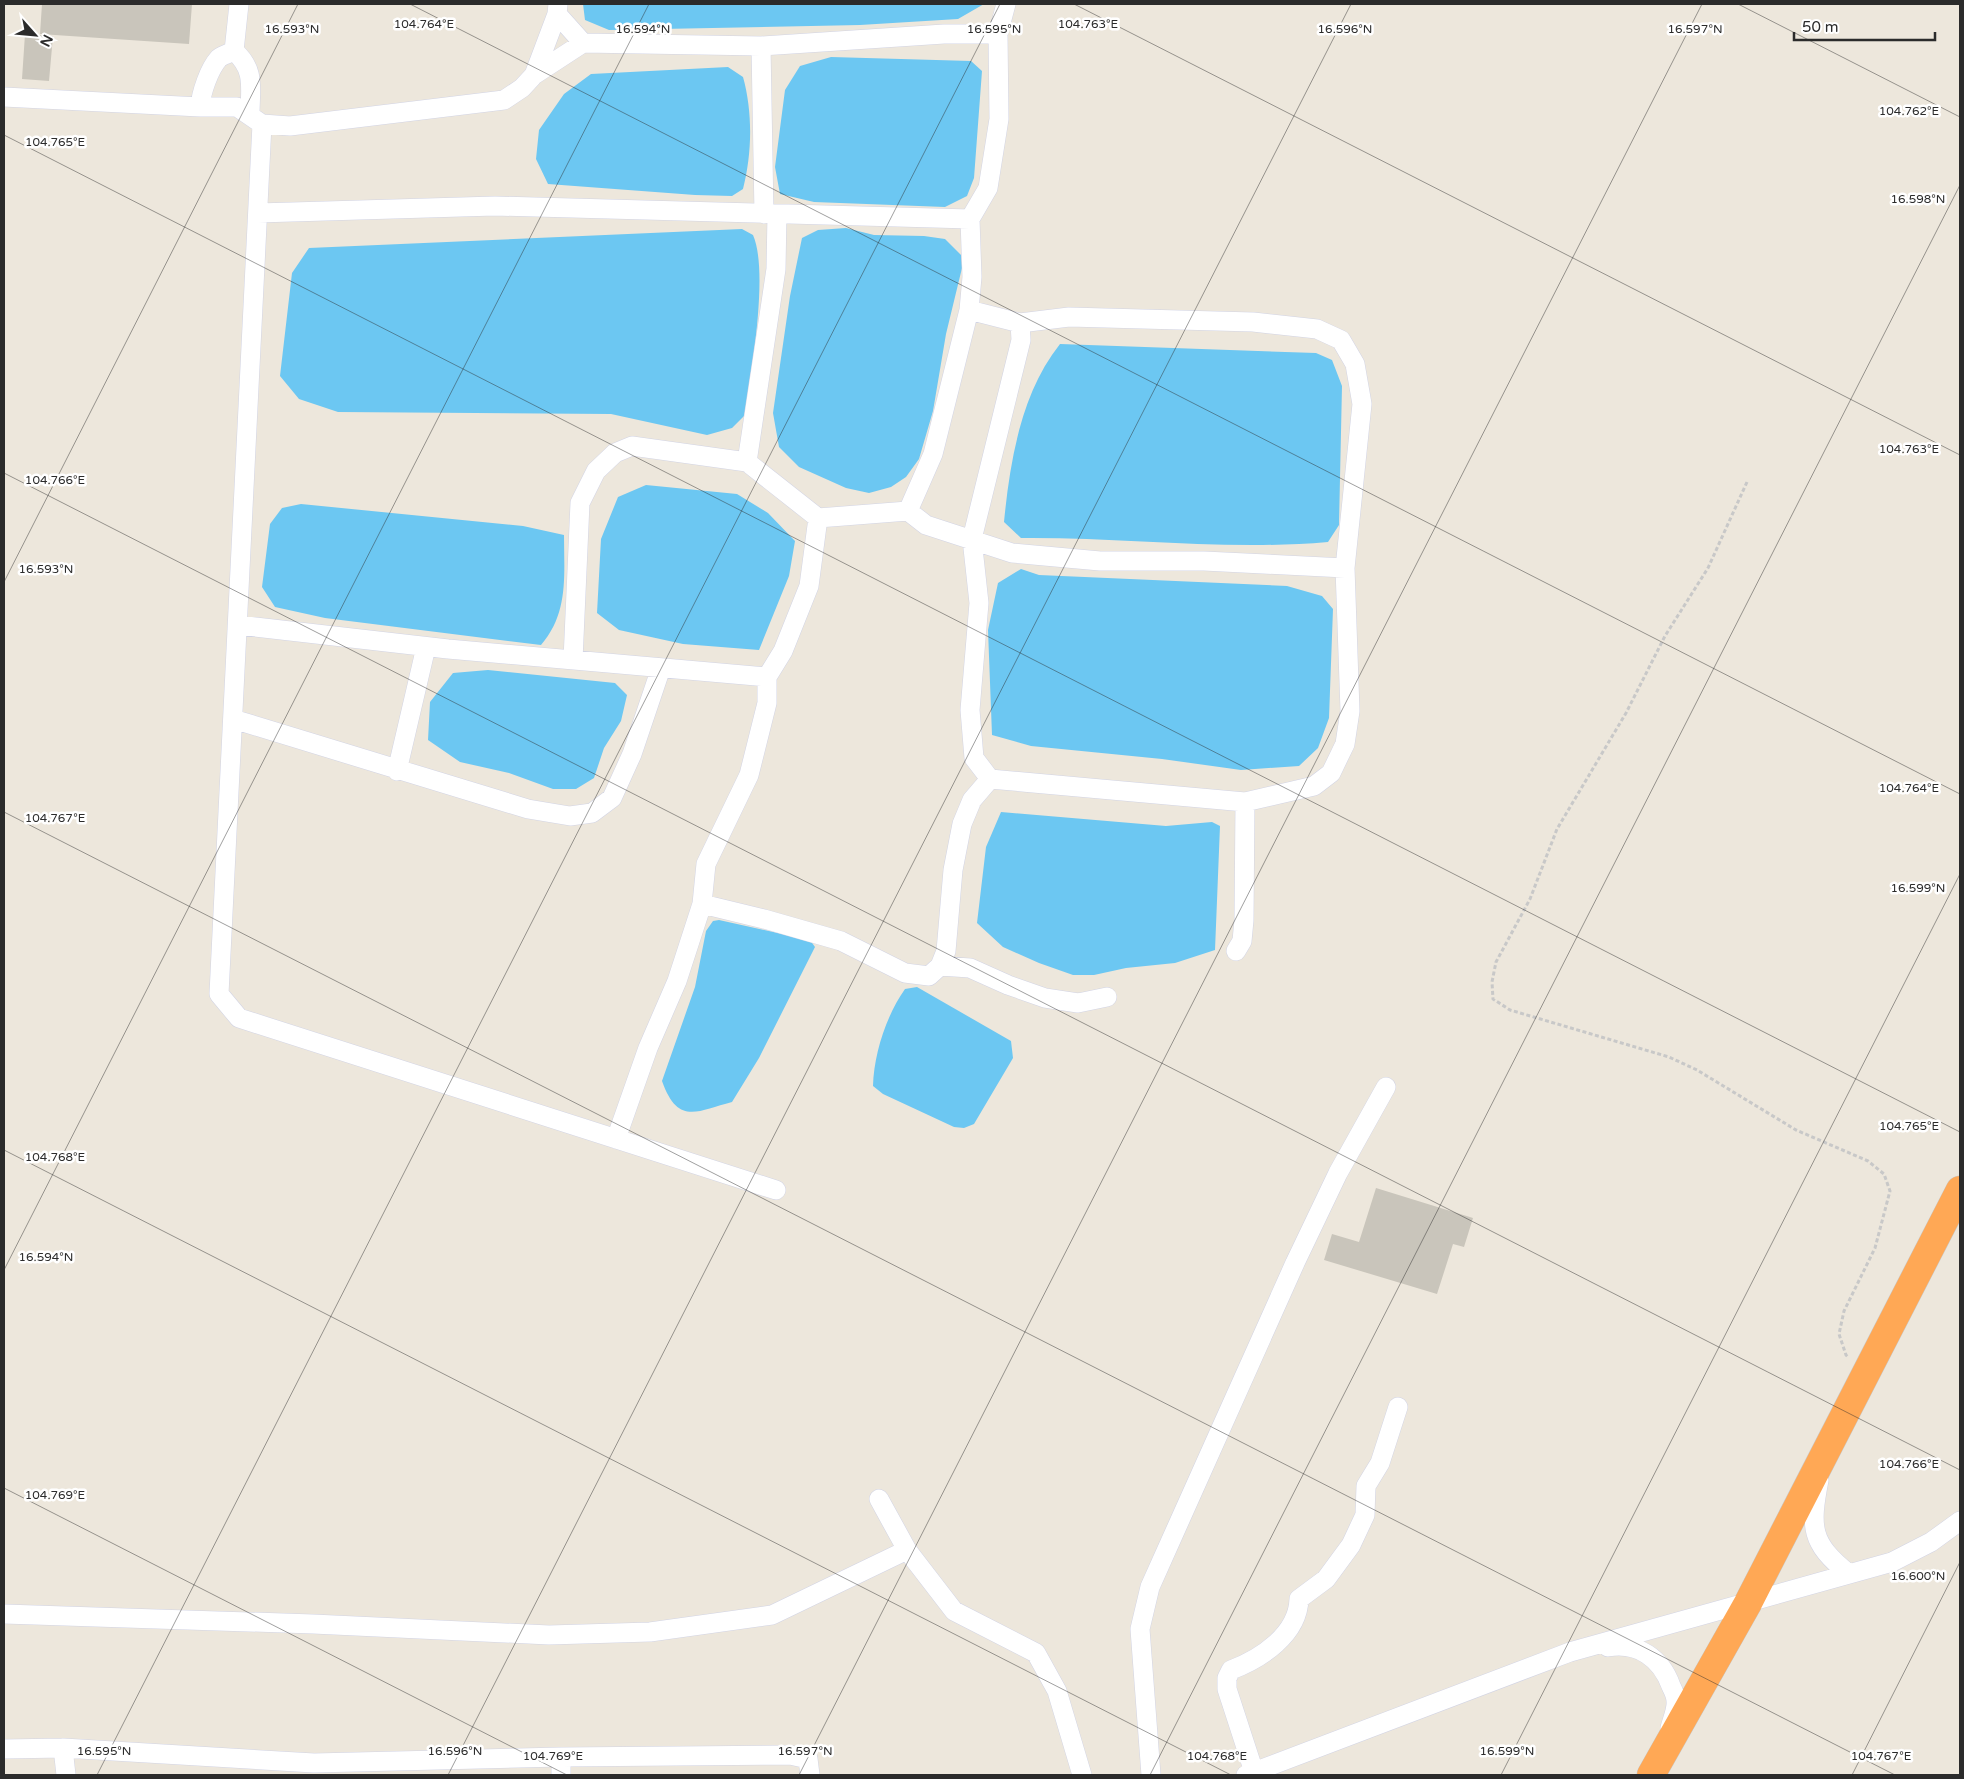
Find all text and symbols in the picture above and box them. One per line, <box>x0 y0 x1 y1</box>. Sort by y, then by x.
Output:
north arrow <box>10 10 60 60</box>
scale bar <box>1794 10 1935 42</box>
text: 104.764°E <box>394 17 455 31</box>
text: 104.763°E <box>1058 17 1119 31</box>
text: 50 m <box>1802 18 1839 36</box>
text: 16.593°N <box>265 22 319 36</box>
text: 16.594°N <box>616 22 670 36</box>
text: 16.595°N <box>967 22 1021 36</box>
text: 16.596°N <box>1318 22 1372 36</box>
text: 16.597°N <box>1667 22 1723 36</box>
text: N <box>36 32 56 50</box>
text: 104.762°E <box>1879 104 1940 118</box>
text: 104.765°E <box>25 135 85 149</box>
text: 16.598°N <box>1891 192 1945 206</box>
text: 104.763°E <box>1879 442 1940 456</box>
text: 104.766°E <box>25 473 85 487</box>
text: 16.593°N <box>19 562 73 576</box>
text: 104.764°E <box>1879 781 1940 795</box>
text: 104.767°E <box>25 811 86 825</box>
text: 16.599°N <box>1891 881 1945 895</box>
text: 104.765°E <box>1879 1119 1939 1133</box>
text: 104.768°E <box>25 1150 86 1164</box>
text: 16.594°N <box>19 1250 73 1264</box>
text: 104.766°E <box>1879 1457 1939 1471</box>
text: 104.769°E <box>25 1488 86 1502</box>
text: 16.600°N <box>1891 1569 1945 1583</box>
text: 16.595°N <box>77 1744 131 1758</box>
text: 16.596°N <box>428 1744 482 1758</box>
text: 16.597°N <box>777 1744 833 1758</box>
text: 16.599°N <box>1480 1744 1534 1758</box>
text: 104.769°E <box>523 1749 584 1763</box>
text: 104.768°E <box>1187 1749 1248 1763</box>
text: 104.767°E <box>1851 1749 1912 1763</box>

